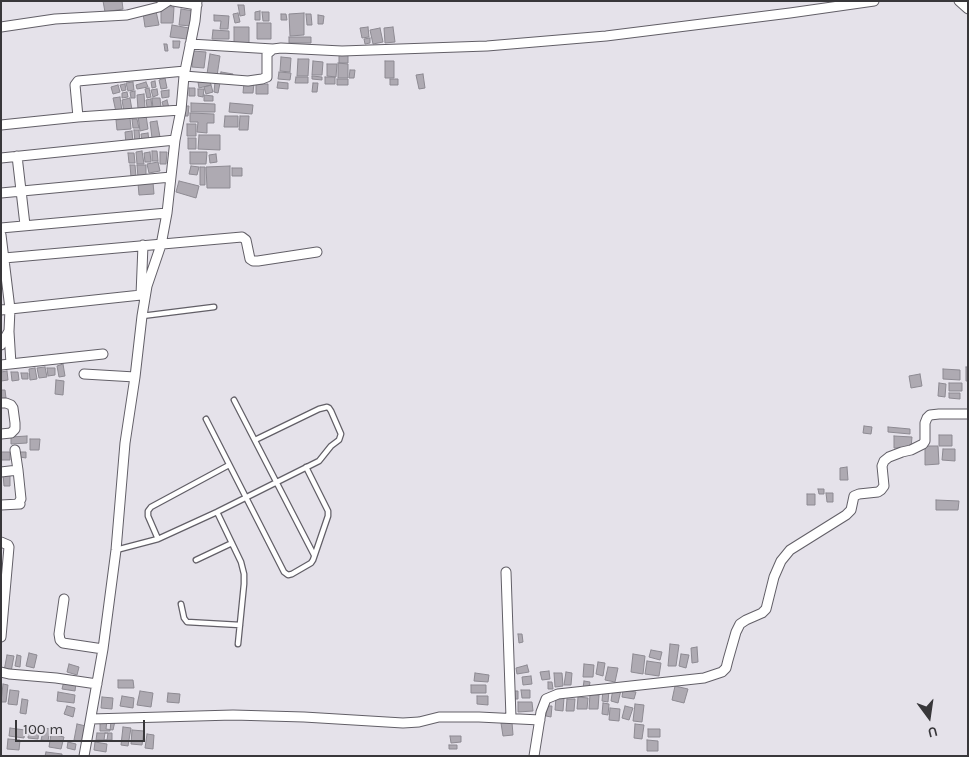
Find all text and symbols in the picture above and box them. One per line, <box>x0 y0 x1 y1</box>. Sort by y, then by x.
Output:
north arrow <box>904 692 954 742</box>
scale bar <box>18 710 148 742</box>
text: 100 m <box>23 720 63 738</box>
text: U <box>926 723 940 741</box>

